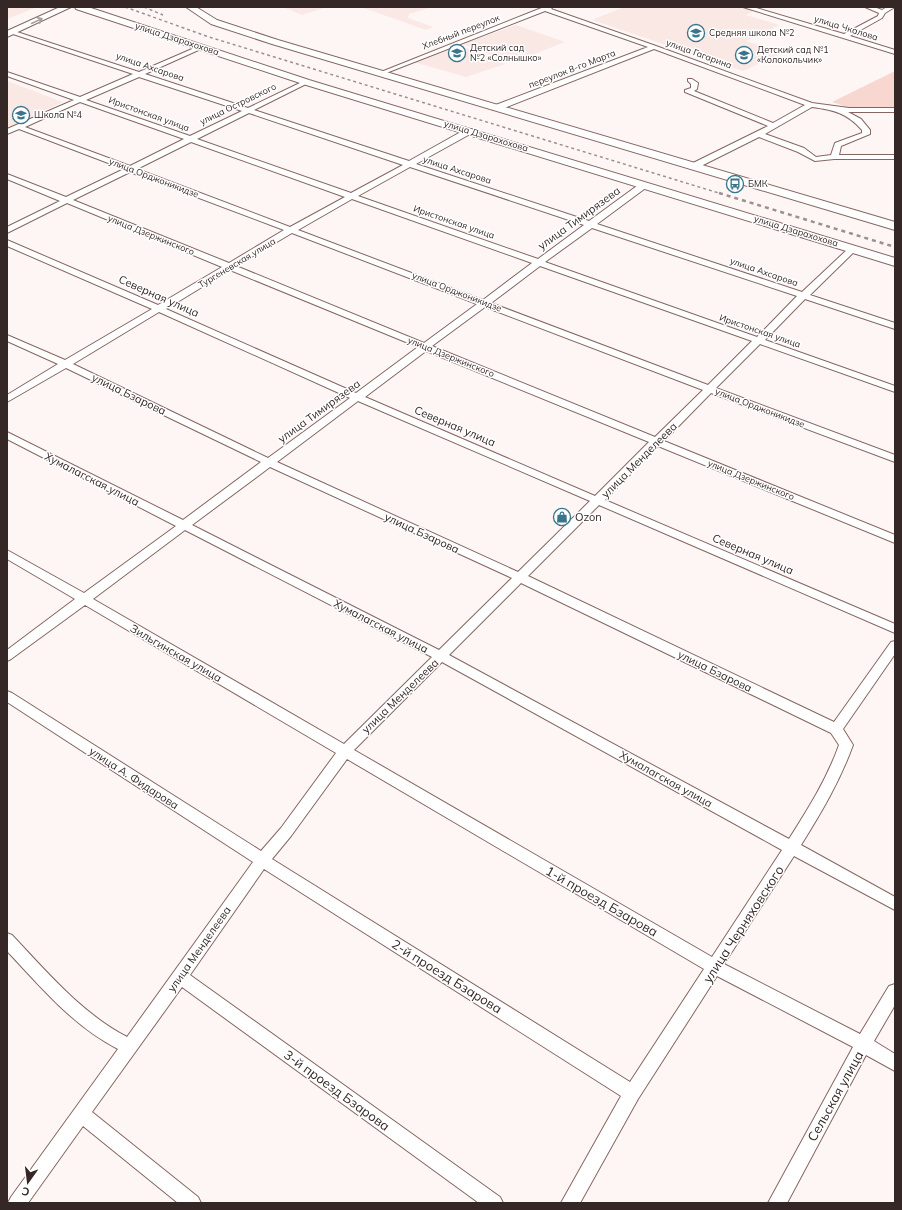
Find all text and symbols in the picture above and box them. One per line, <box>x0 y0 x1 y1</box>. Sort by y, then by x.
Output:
street label: Хлебный переулок <box>421 12 502 52</box>
street label: улица Чкалова <box>813 13 879 43</box>
one-way arrow <box>31 17 43 24</box>
street label: улица Дзарахохова <box>134 20 220 58</box>
school or university icon: Средняя школа №2 <box>686 23 706 43</box>
place label: Средняя школа №2 <box>709 27 794 38</box>
street label: улица Гагарина <box>664 37 734 71</box>
place label: Детский сад №2 «Солнышко» <box>470 42 542 63</box>
school or university icon: Детский сад №2 «Солнышко» <box>447 43 467 63</box>
place label: Детский сад №1 «Колокольчик» <box>757 44 829 65</box>
school or university icon: Детский сад №1 «Колокольчик» <box>734 45 754 65</box>
street label: переулок 8-го Марта <box>527 47 617 91</box>
street label: улица Ахсарова <box>114 50 186 84</box>
street label: улица Островского <box>198 80 278 128</box>
street label: Иристонская улица <box>107 94 191 134</box>
school or university icon: Школа №4 <box>11 105 31 125</box>
place label: Школа №4 <box>34 109 83 120</box>
street label: улица Дзарахохова <box>442 117 530 155</box>
street label: улица Ахсарова <box>421 153 493 187</box>
street label: улица Орджоникидзе <box>108 155 200 201</box>
bus stop icon: БМК <box>725 174 745 194</box>
place label: БМК <box>748 178 768 189</box>
street label: улица Тимирязева <box>535 183 623 253</box>
street label: Иристонская улица <box>412 202 496 242</box>
street label: улица Дзержинского <box>106 212 196 258</box>
street label: улица Дзарахохова <box>752 212 840 250</box>
street label: Тургеневская улица <box>196 235 278 291</box>
street label: улица Ахсарова <box>728 255 800 289</box>
street label: улица Орджоникидзе <box>411 269 503 315</box>
street label: Северная улица <box>117 272 201 320</box>
street label: Иристонская улица <box>718 311 802 351</box>
street label: улица Дзержинского <box>406 334 496 380</box>
street label: улица Бзарова <box>90 370 168 418</box>
street label: улица Тимирязева <box>275 376 363 446</box>
street label: улица Орджоникидзе <box>714 385 806 431</box>
street label: Северная улица <box>412 403 498 449</box>
street label: улица Менделеева <box>598 419 680 501</box>
street label: Хумалагская улица <box>42 449 142 509</box>
street label: улица Дзержинского <box>706 457 796 503</box>
shop icon: Ozon <box>552 507 572 527</box>
street label: улица Бзарова <box>383 510 461 556</box>
place label: Ozon <box>575 510 602 524</box>
street label: Северная улица <box>710 531 796 577</box>
street label: Хумалагская улица <box>331 596 431 656</box>
street label: Зильгинская улица <box>128 621 224 685</box>
street label: улица Бзарова <box>676 647 754 695</box>
street label: улица Менделеева <box>359 656 441 736</box>
street label: улица А. Фидарова <box>87 744 181 812</box>
street label: Хумалагская улица <box>617 748 715 810</box>
street label: 1-й проезд Бзарова <box>543 862 661 940</box>
street label: улица Черняховского <box>699 862 787 986</box>
street label: улица Менделеева <box>164 903 234 995</box>
street label: 2-й проезд Бзарова <box>389 936 505 1016</box>
street label: 3-й проезд Бзарова <box>281 1046 393 1134</box>
street label: Сельская улица <box>804 1048 866 1144</box>
north arrow <box>8 1162 48 1202</box>
text: С <box>20 1184 31 1199</box>

